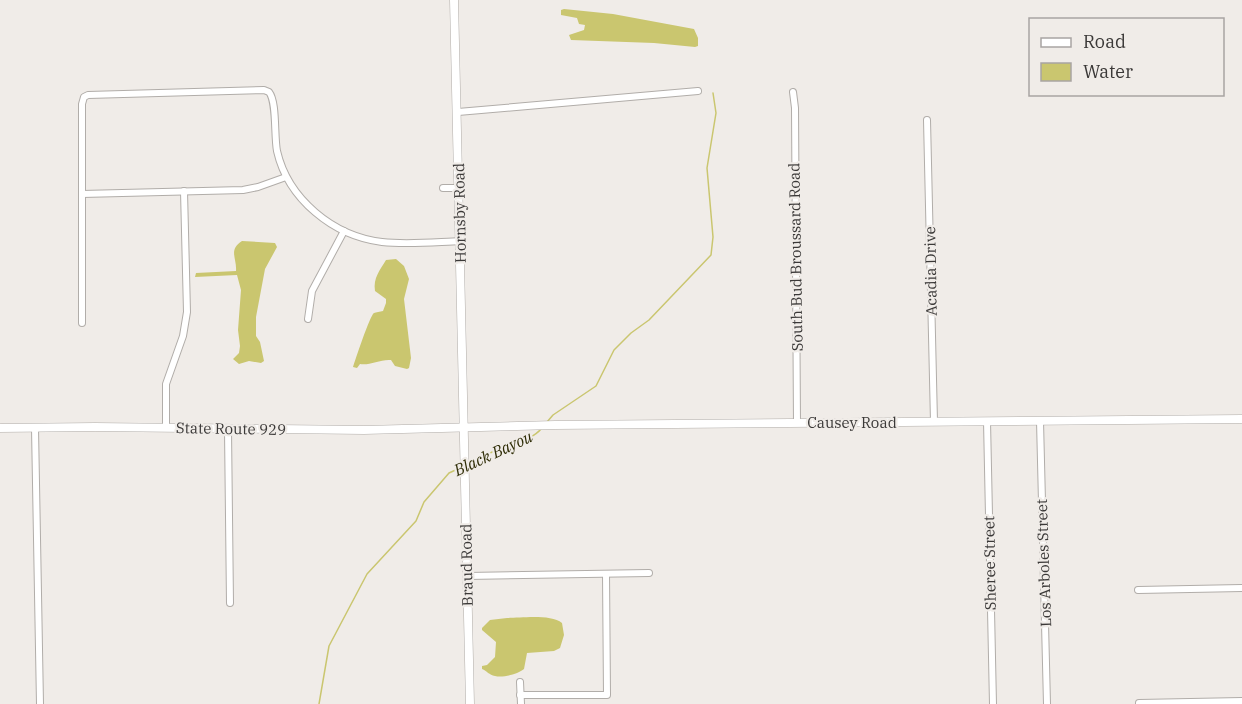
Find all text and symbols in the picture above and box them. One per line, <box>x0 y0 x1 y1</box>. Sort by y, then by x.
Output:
legend <box>1029 18 1224 96</box>
text: Road <box>1083 30 1126 53</box>
text: Water <box>1083 60 1133 83</box>
street label: Hornsby Road <box>449 163 470 263</box>
street label: South Bud Broussard Road <box>784 163 807 352</box>
street label: Acadia Drive <box>920 226 941 316</box>
street label: Causey Road <box>807 413 897 432</box>
street label: State Route 929 <box>176 418 286 439</box>
water label: Black Bayou <box>450 426 535 480</box>
street label: Los Arboles Street <box>1032 499 1055 627</box>
street label: Sheree Street <box>979 516 1000 610</box>
street label: Braud Road <box>456 524 477 606</box>

